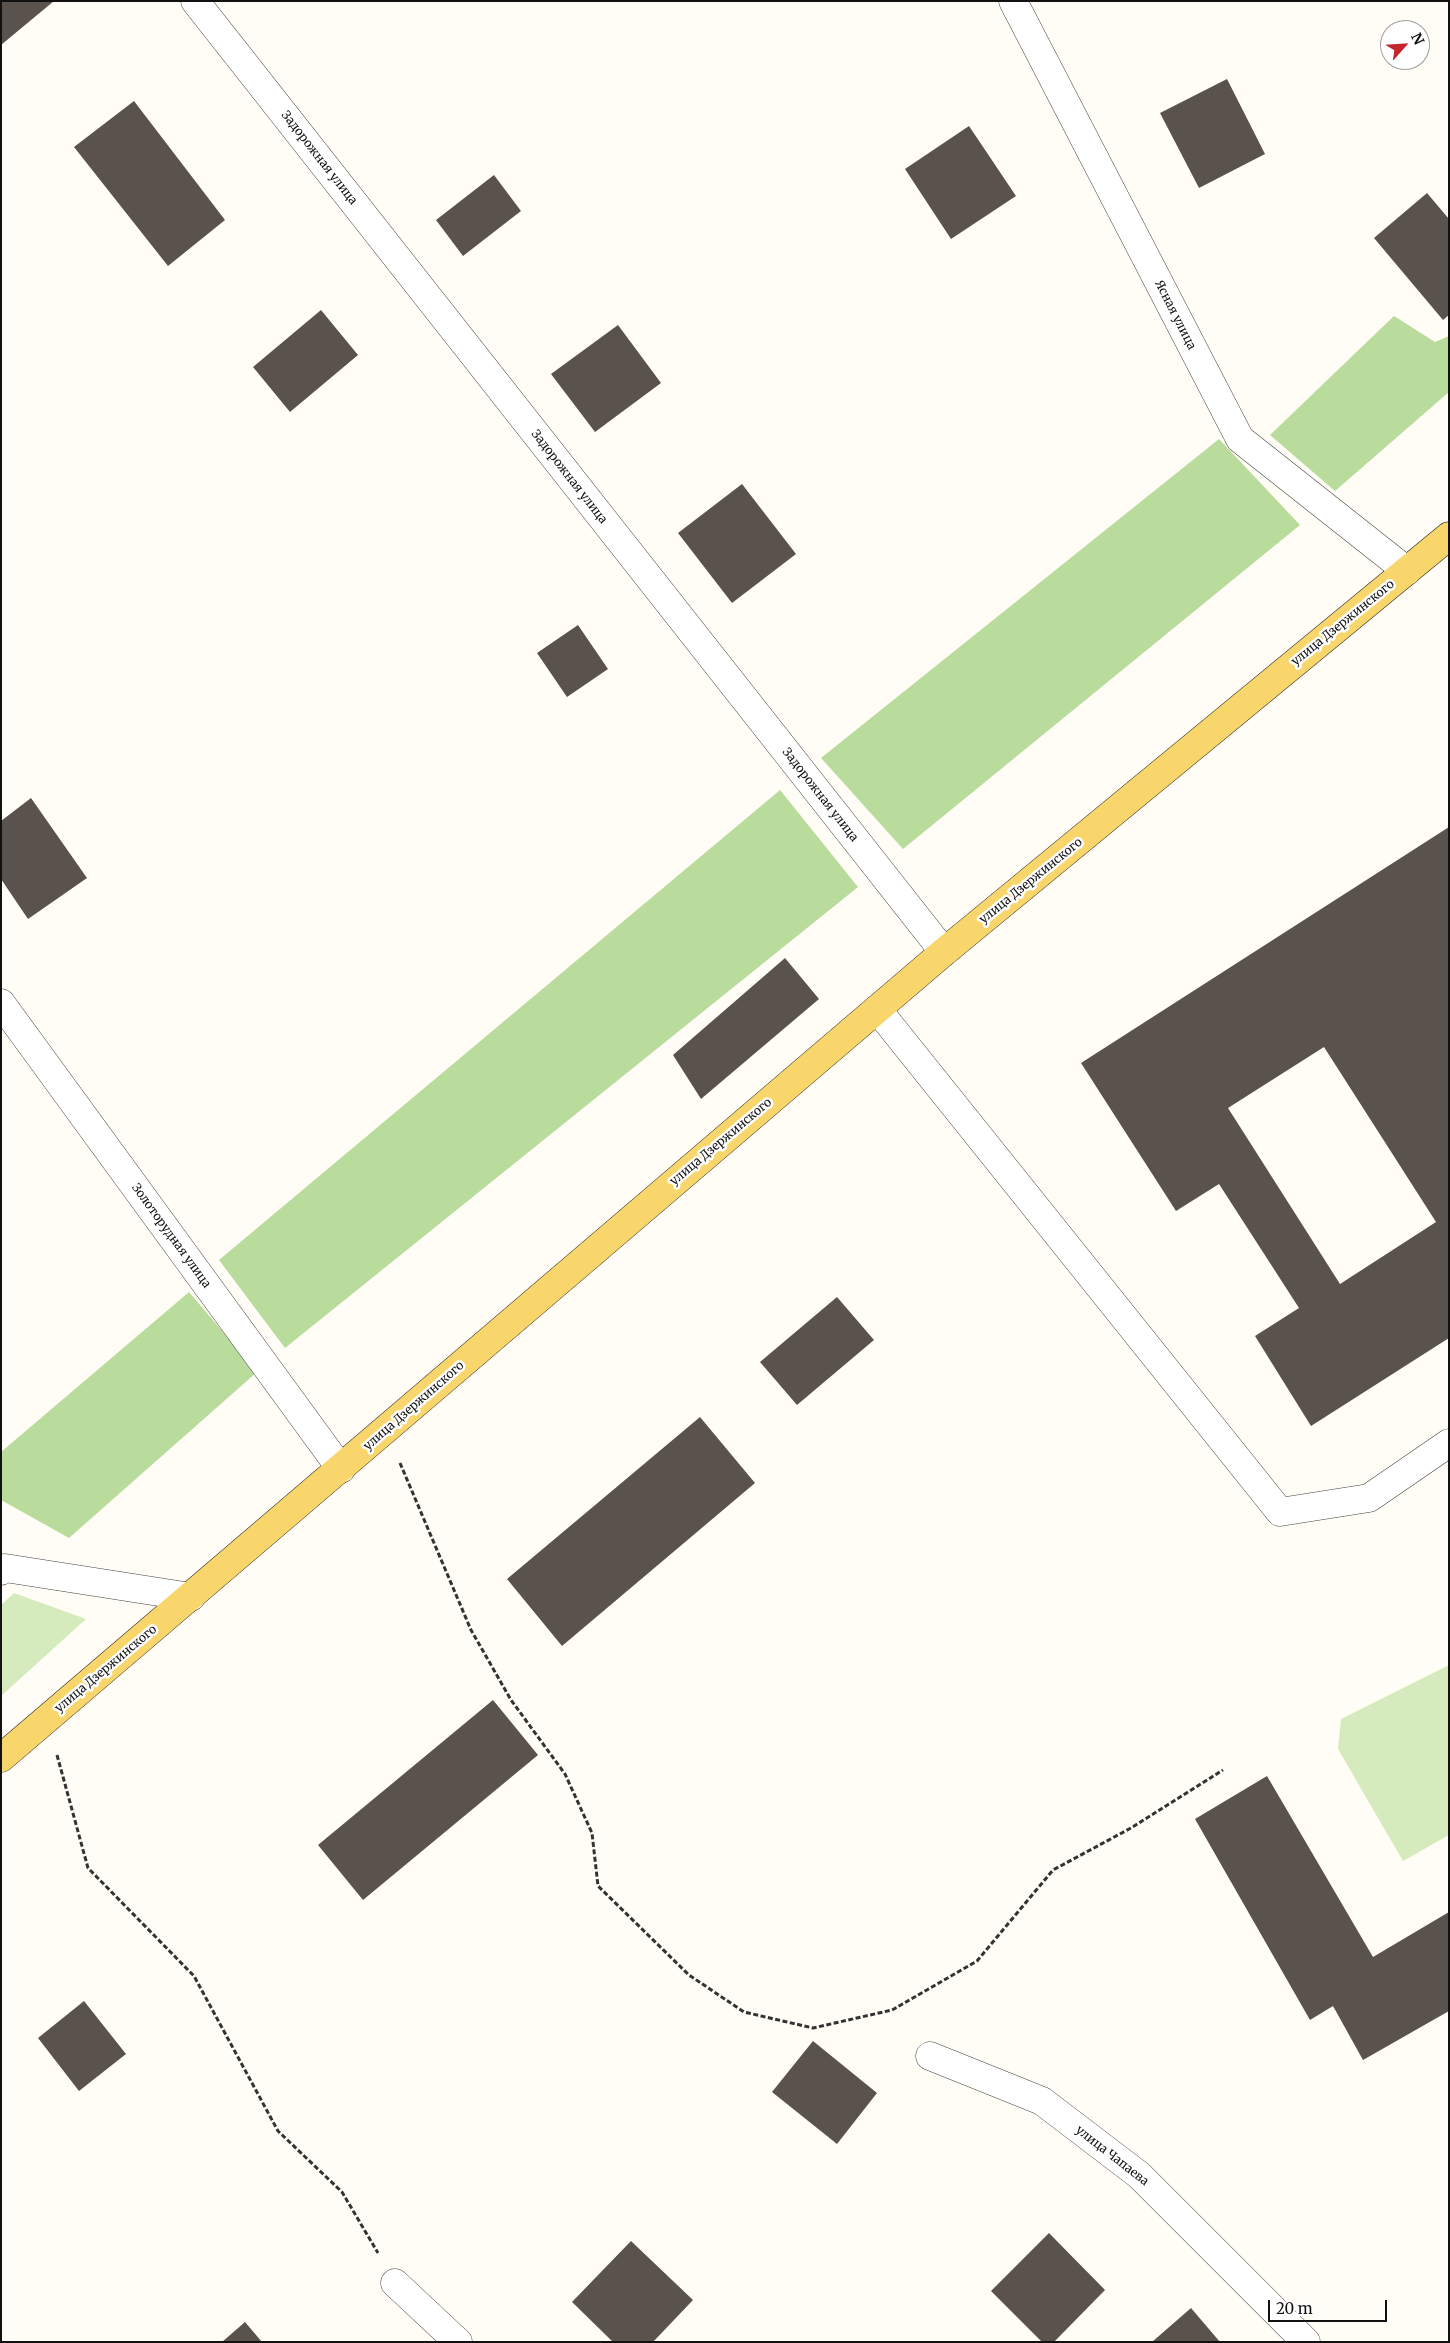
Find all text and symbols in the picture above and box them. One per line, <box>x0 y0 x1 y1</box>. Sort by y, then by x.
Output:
north arrow <box>1380 20 1430 70</box>
text: N <box>1407 30 1428 48</box>
street label: Задорожная улица <box>278 108 360 208</box>
street label: Ясная улица <box>1151 278 1199 352</box>
street label: Задорожная улица <box>528 427 610 527</box>
street label: улица Дзержинского <box>1289 577 1397 669</box>
street label: Задорожная улица <box>779 745 861 845</box>
street label: улица Дзержинского <box>977 835 1085 927</box>
street label: улица Дзержинского <box>667 1095 775 1189</box>
street label: Золоторудная улица <box>128 1181 214 1291</box>
street label: улица Дзержинского <box>361 1358 467 1454</box>
street label: улица Дзержинского <box>52 1622 160 1716</box>
street label: улица Чапаева <box>1073 2123 1151 2189</box>
scale bar <box>1270 2290 1389 2322</box>
text: 20 m <box>1276 2299 1313 2318</box>

